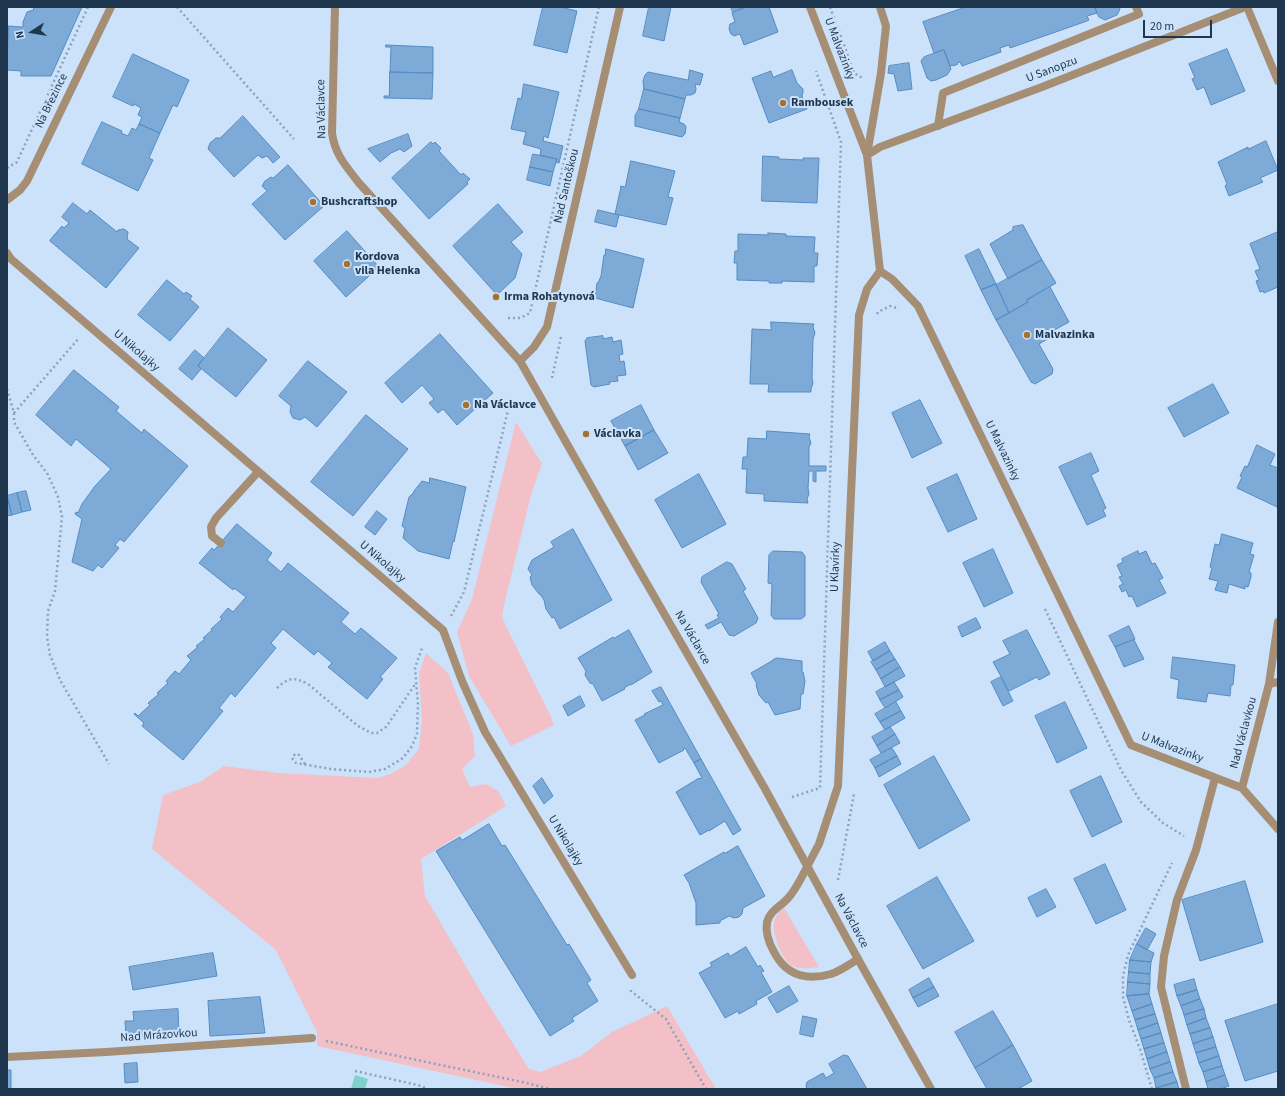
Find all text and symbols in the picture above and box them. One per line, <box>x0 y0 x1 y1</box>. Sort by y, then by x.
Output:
north arrow <box>12 12 52 52</box>
scale bar <box>1145 12 1214 38</box>
street label: U Malvazinky <box>821 16 857 82</box>
text: 20 m <box>1150 18 1174 35</box>
text: N <box>12 29 28 40</box>
street label: U Sanopzu <box>1024 54 1080 86</box>
street label: Na Březince <box>33 71 71 131</box>
street label: Na Václavce <box>314 79 330 139</box>
place label: Rambousek <box>791 96 853 110</box>
marker: Rambousek <box>778 98 788 108</box>
street label: Nad Santoškou <box>551 147 583 225</box>
place label: Bushcraftshop <box>321 195 397 209</box>
marker: Bushcraftshop <box>308 197 318 207</box>
place label: Kordova vila Helenka <box>355 250 420 278</box>
marker: Kordova vila Helenka <box>342 259 352 269</box>
place label: Irma Rohatynová <box>504 290 595 304</box>
marker: Irma Rohatynová <box>491 292 501 302</box>
street label: U Nikolajky <box>110 327 162 375</box>
place label: Malvazinka <box>1035 328 1095 342</box>
marker: Malvazinka <box>1022 330 1032 340</box>
place label: Na Václavce <box>474 398 536 412</box>
marker: Na Václavce <box>461 400 471 410</box>
street label: U Malvazinky <box>981 418 1023 484</box>
place label: Václavka <box>594 427 641 441</box>
marker: Václavka <box>581 429 591 439</box>
street label: U Nikolajky <box>356 538 408 586</box>
street label: U Klavírky <box>828 542 844 592</box>
street label: Na Václavce <box>671 609 713 667</box>
street label: Nad Václavkou <box>1227 696 1261 770</box>
street label: U Malvazinky <box>1139 730 1205 766</box>
street label: U Nikolajky <box>544 813 586 869</box>
street label: Na Václavce <box>831 891 871 951</box>
street label: Nad Mrázovkou <box>120 1026 198 1046</box>

